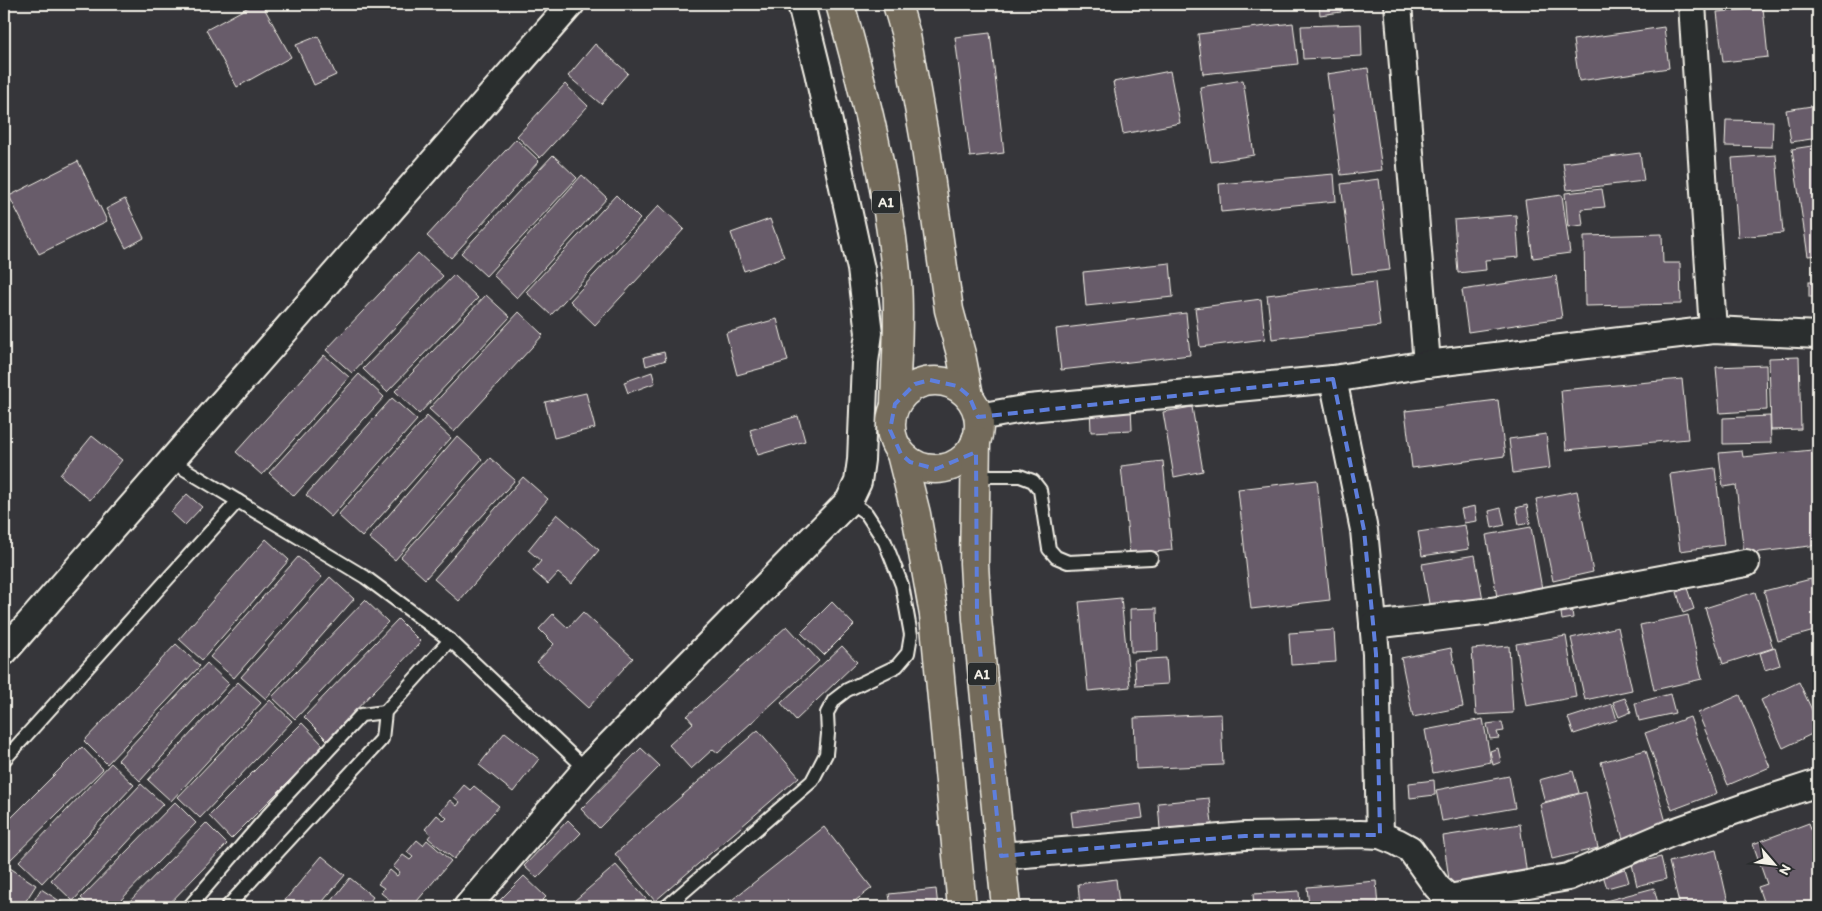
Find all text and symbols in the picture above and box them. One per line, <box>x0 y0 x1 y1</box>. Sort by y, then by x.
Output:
road number: A1 <box>872 190 900 213</box>
road number: A1 <box>968 662 996 686</box>
north arrow <box>1750 838 1800 888</box>
text: N <box>1775 862 1795 878</box>

